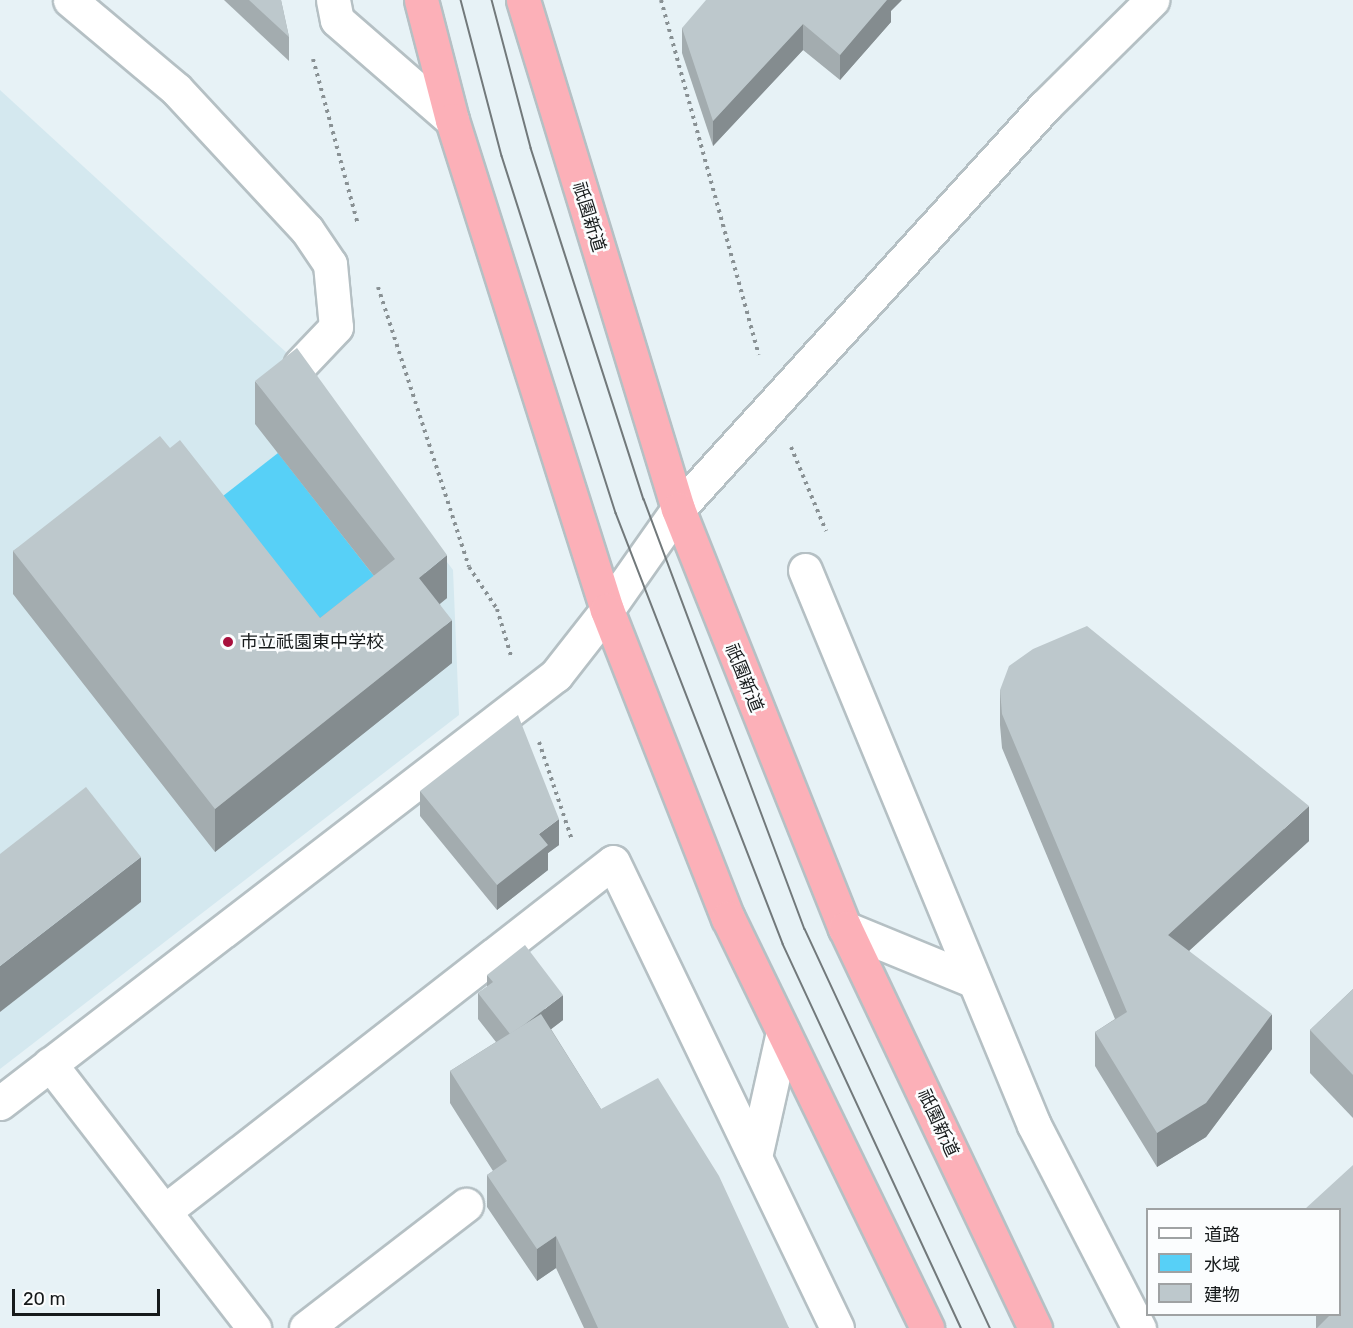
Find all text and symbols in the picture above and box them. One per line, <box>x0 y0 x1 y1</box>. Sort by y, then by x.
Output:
street label: 祇園新道 <box>568 179 610 255</box>
place label: 市立祇園東中学校 <box>240 631 384 653</box>
marker: 市立祇園東中学校 <box>221 635 235 649</box>
street label: 祇園新道 <box>721 641 767 715</box>
street label: 祇園新道 <box>913 1086 963 1160</box>
legend <box>1146 1208 1341 1316</box>
text: 道路 <box>1204 1224 1240 1246</box>
text: 水域 <box>1204 1254 1240 1276</box>
scale bar <box>15 1277 164 1315</box>
text: 建物 <box>1204 1284 1240 1306</box>
text: 20 m <box>23 1288 65 1310</box>

